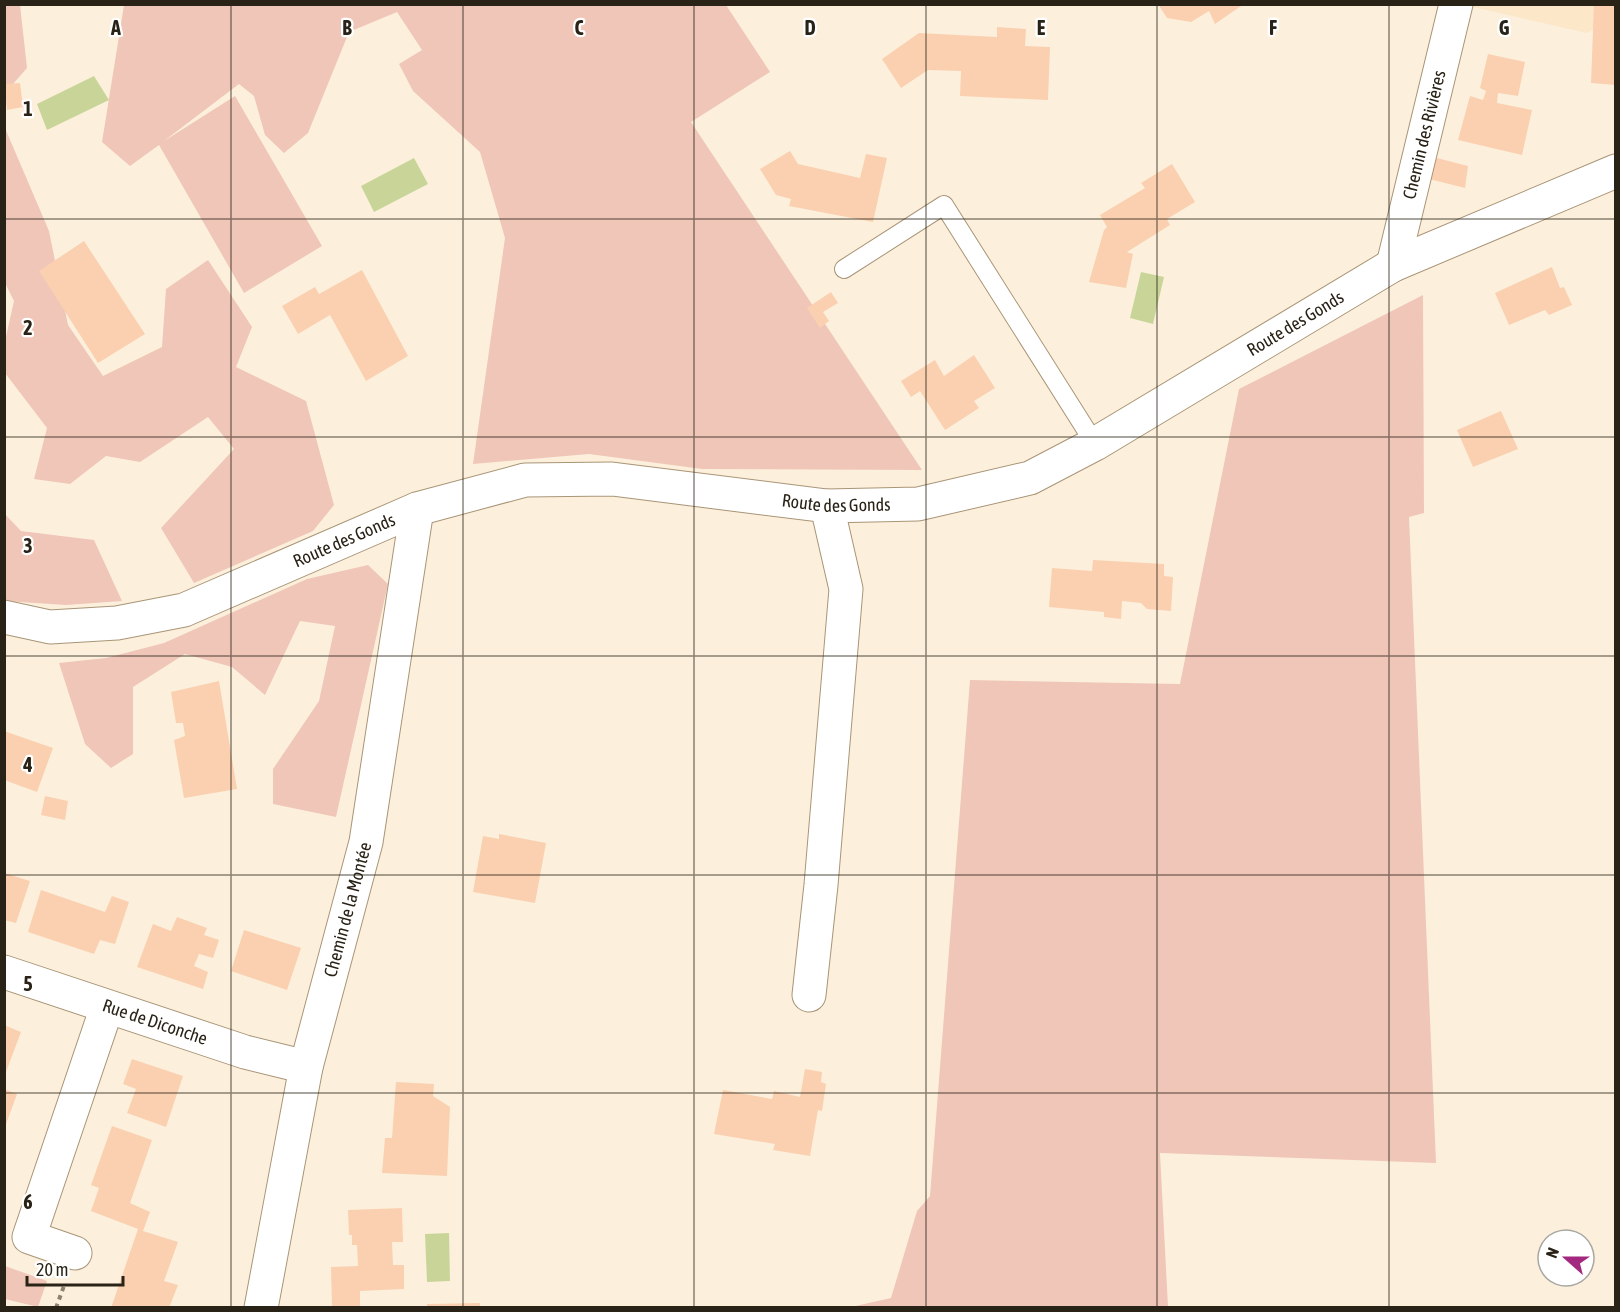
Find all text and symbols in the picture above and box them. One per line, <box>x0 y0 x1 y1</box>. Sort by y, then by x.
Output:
text: A <box>110 16 121 39</box>
text: B <box>342 16 352 39</box>
text: C <box>575 16 584 39</box>
text: D <box>804 16 816 39</box>
text: E <box>1037 16 1046 39</box>
text: F <box>1269 16 1277 39</box>
text: G <box>1499 16 1510 39</box>
street label: Chemin des Rivières <box>1398 68 1450 201</box>
text: 1 <box>23 97 33 120</box>
street label: Route des Gonds <box>1243 286 1347 360</box>
text: 2 <box>23 316 33 339</box>
street label: Route des Gonds <box>781 489 891 516</box>
street label: Route des Gonds <box>290 509 398 571</box>
text: 3 <box>23 534 33 557</box>
text: 4 <box>22 753 33 776</box>
street label: Chemin de la Montée <box>319 840 375 979</box>
text: 5 <box>23 972 33 995</box>
street label: Rue de Diconche <box>100 994 210 1049</box>
text: 6 <box>23 1190 33 1213</box>
north arrow <box>1536 1228 1596 1288</box>
text: N <box>1542 1245 1562 1260</box>
scale bar <box>27 1249 123 1287</box>
text: 20 m <box>36 1259 68 1280</box>

